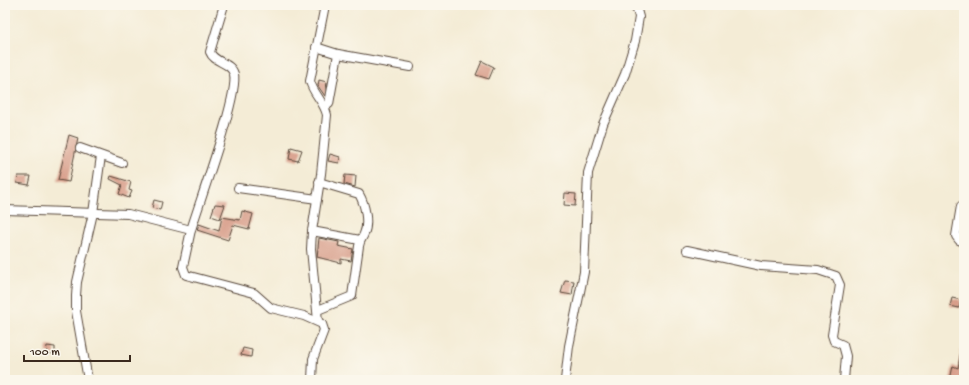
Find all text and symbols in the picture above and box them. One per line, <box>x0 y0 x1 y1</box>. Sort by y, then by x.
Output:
scale bar <box>24 337 130 363</box>
text: 100 m <box>29 346 60 360</box>

